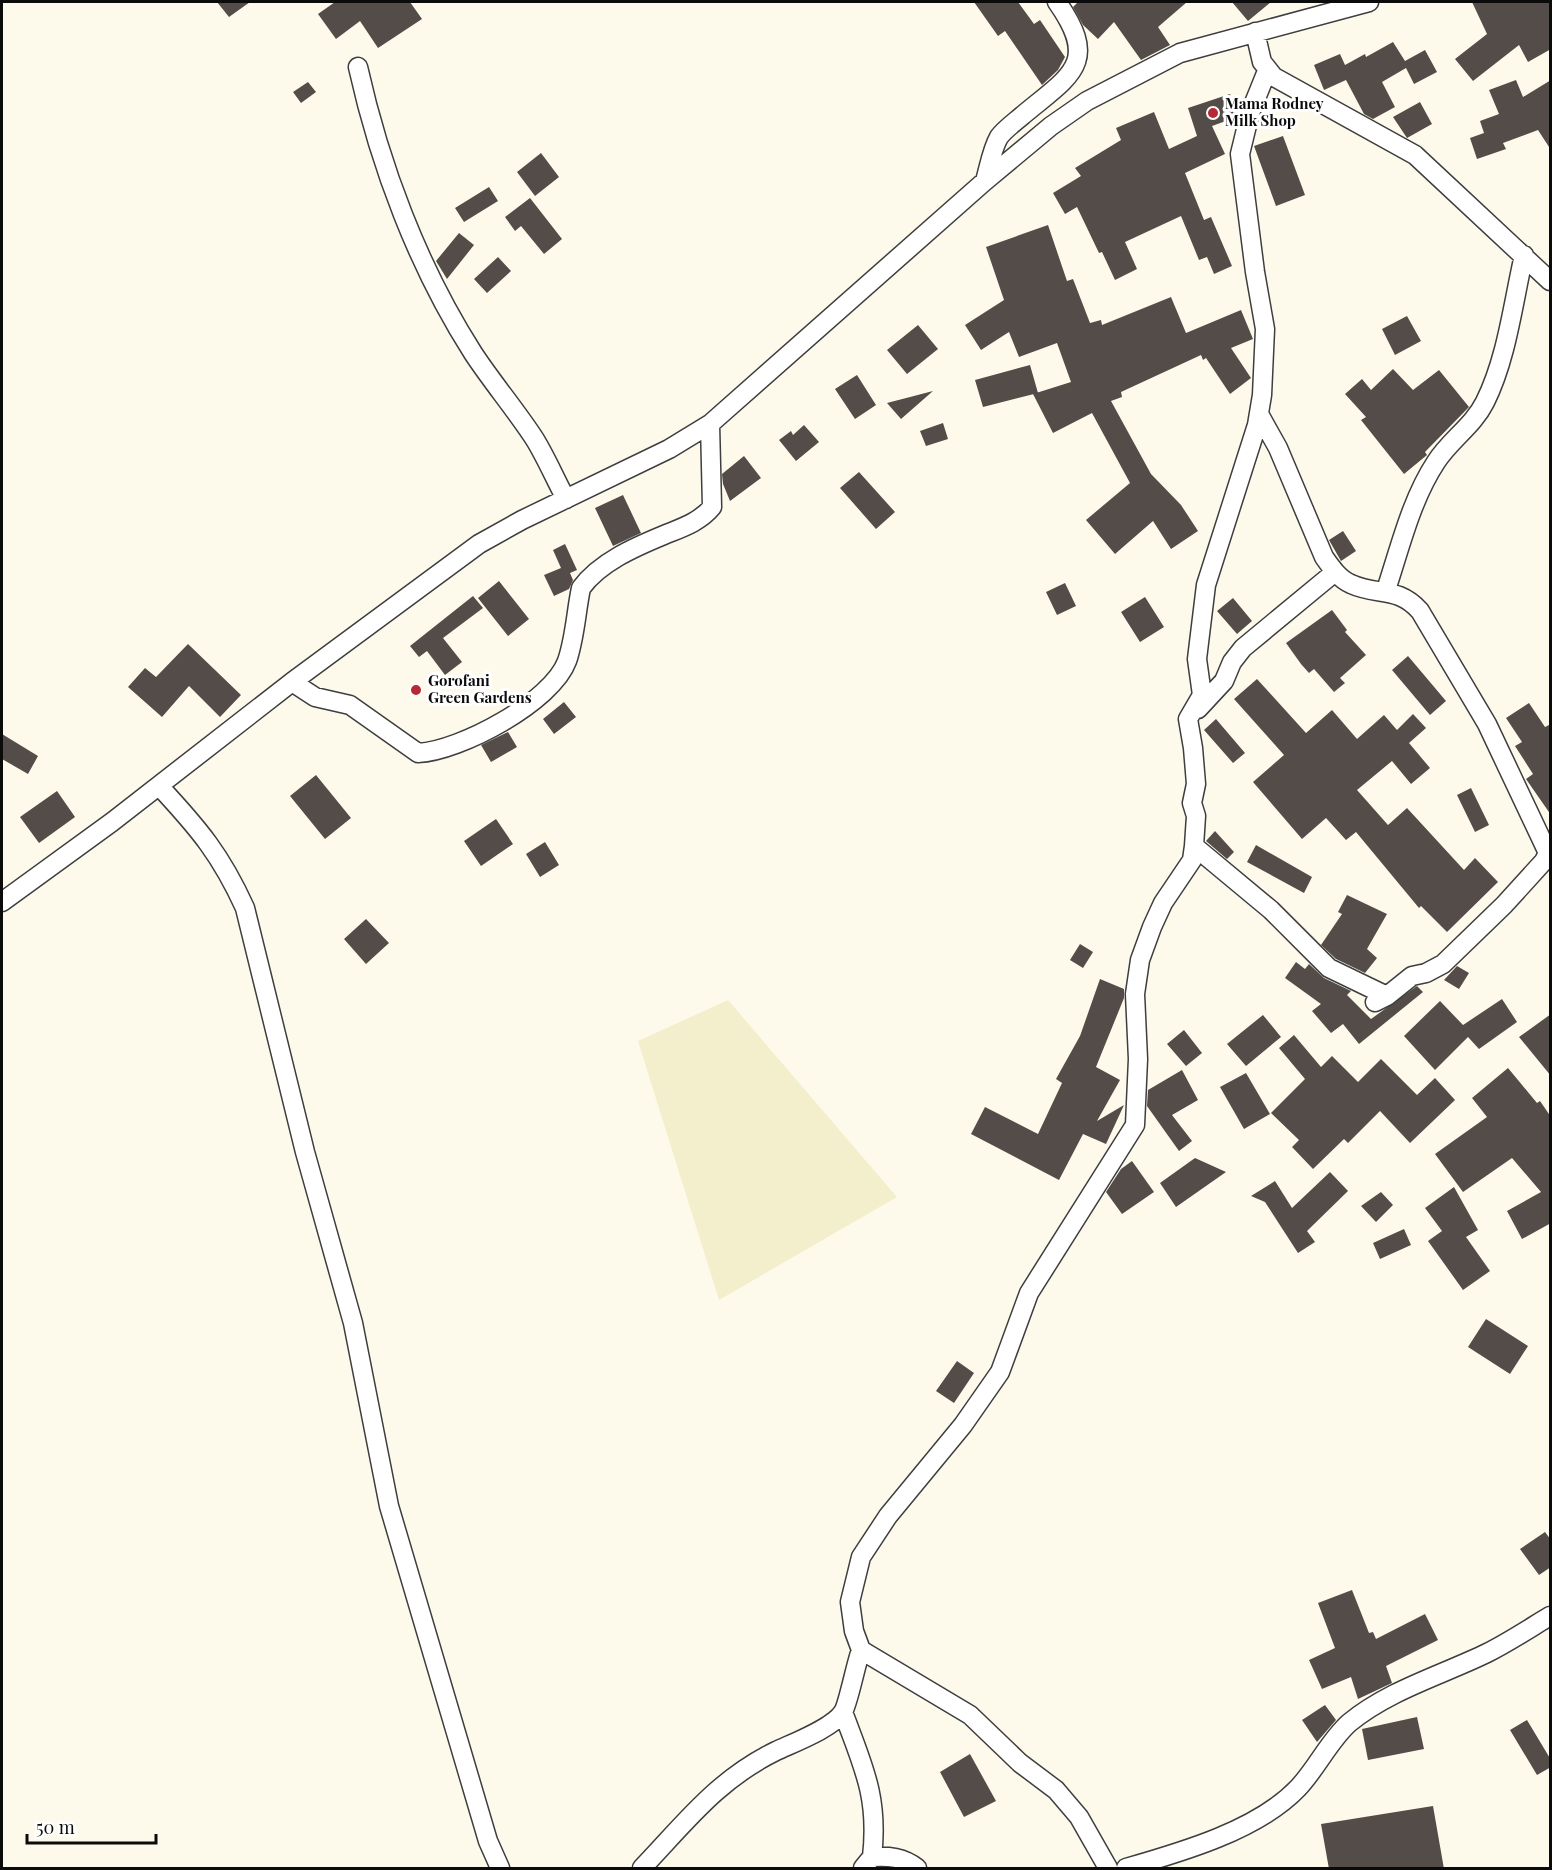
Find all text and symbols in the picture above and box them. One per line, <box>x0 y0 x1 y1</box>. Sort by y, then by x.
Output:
place label: Mama Rodney Milk Shop <box>1225 93 1324 130</box>
marker: Mama Rodney Milk Shop <box>1206 106 1220 120</box>
place label: Gorofani Green Gardens <box>428 670 532 707</box>
marker: Gorofani Green Gardens <box>409 683 423 697</box>
scale bar <box>27 1807 156 1845</box>
text: 50 m <box>36 1815 75 1839</box>

